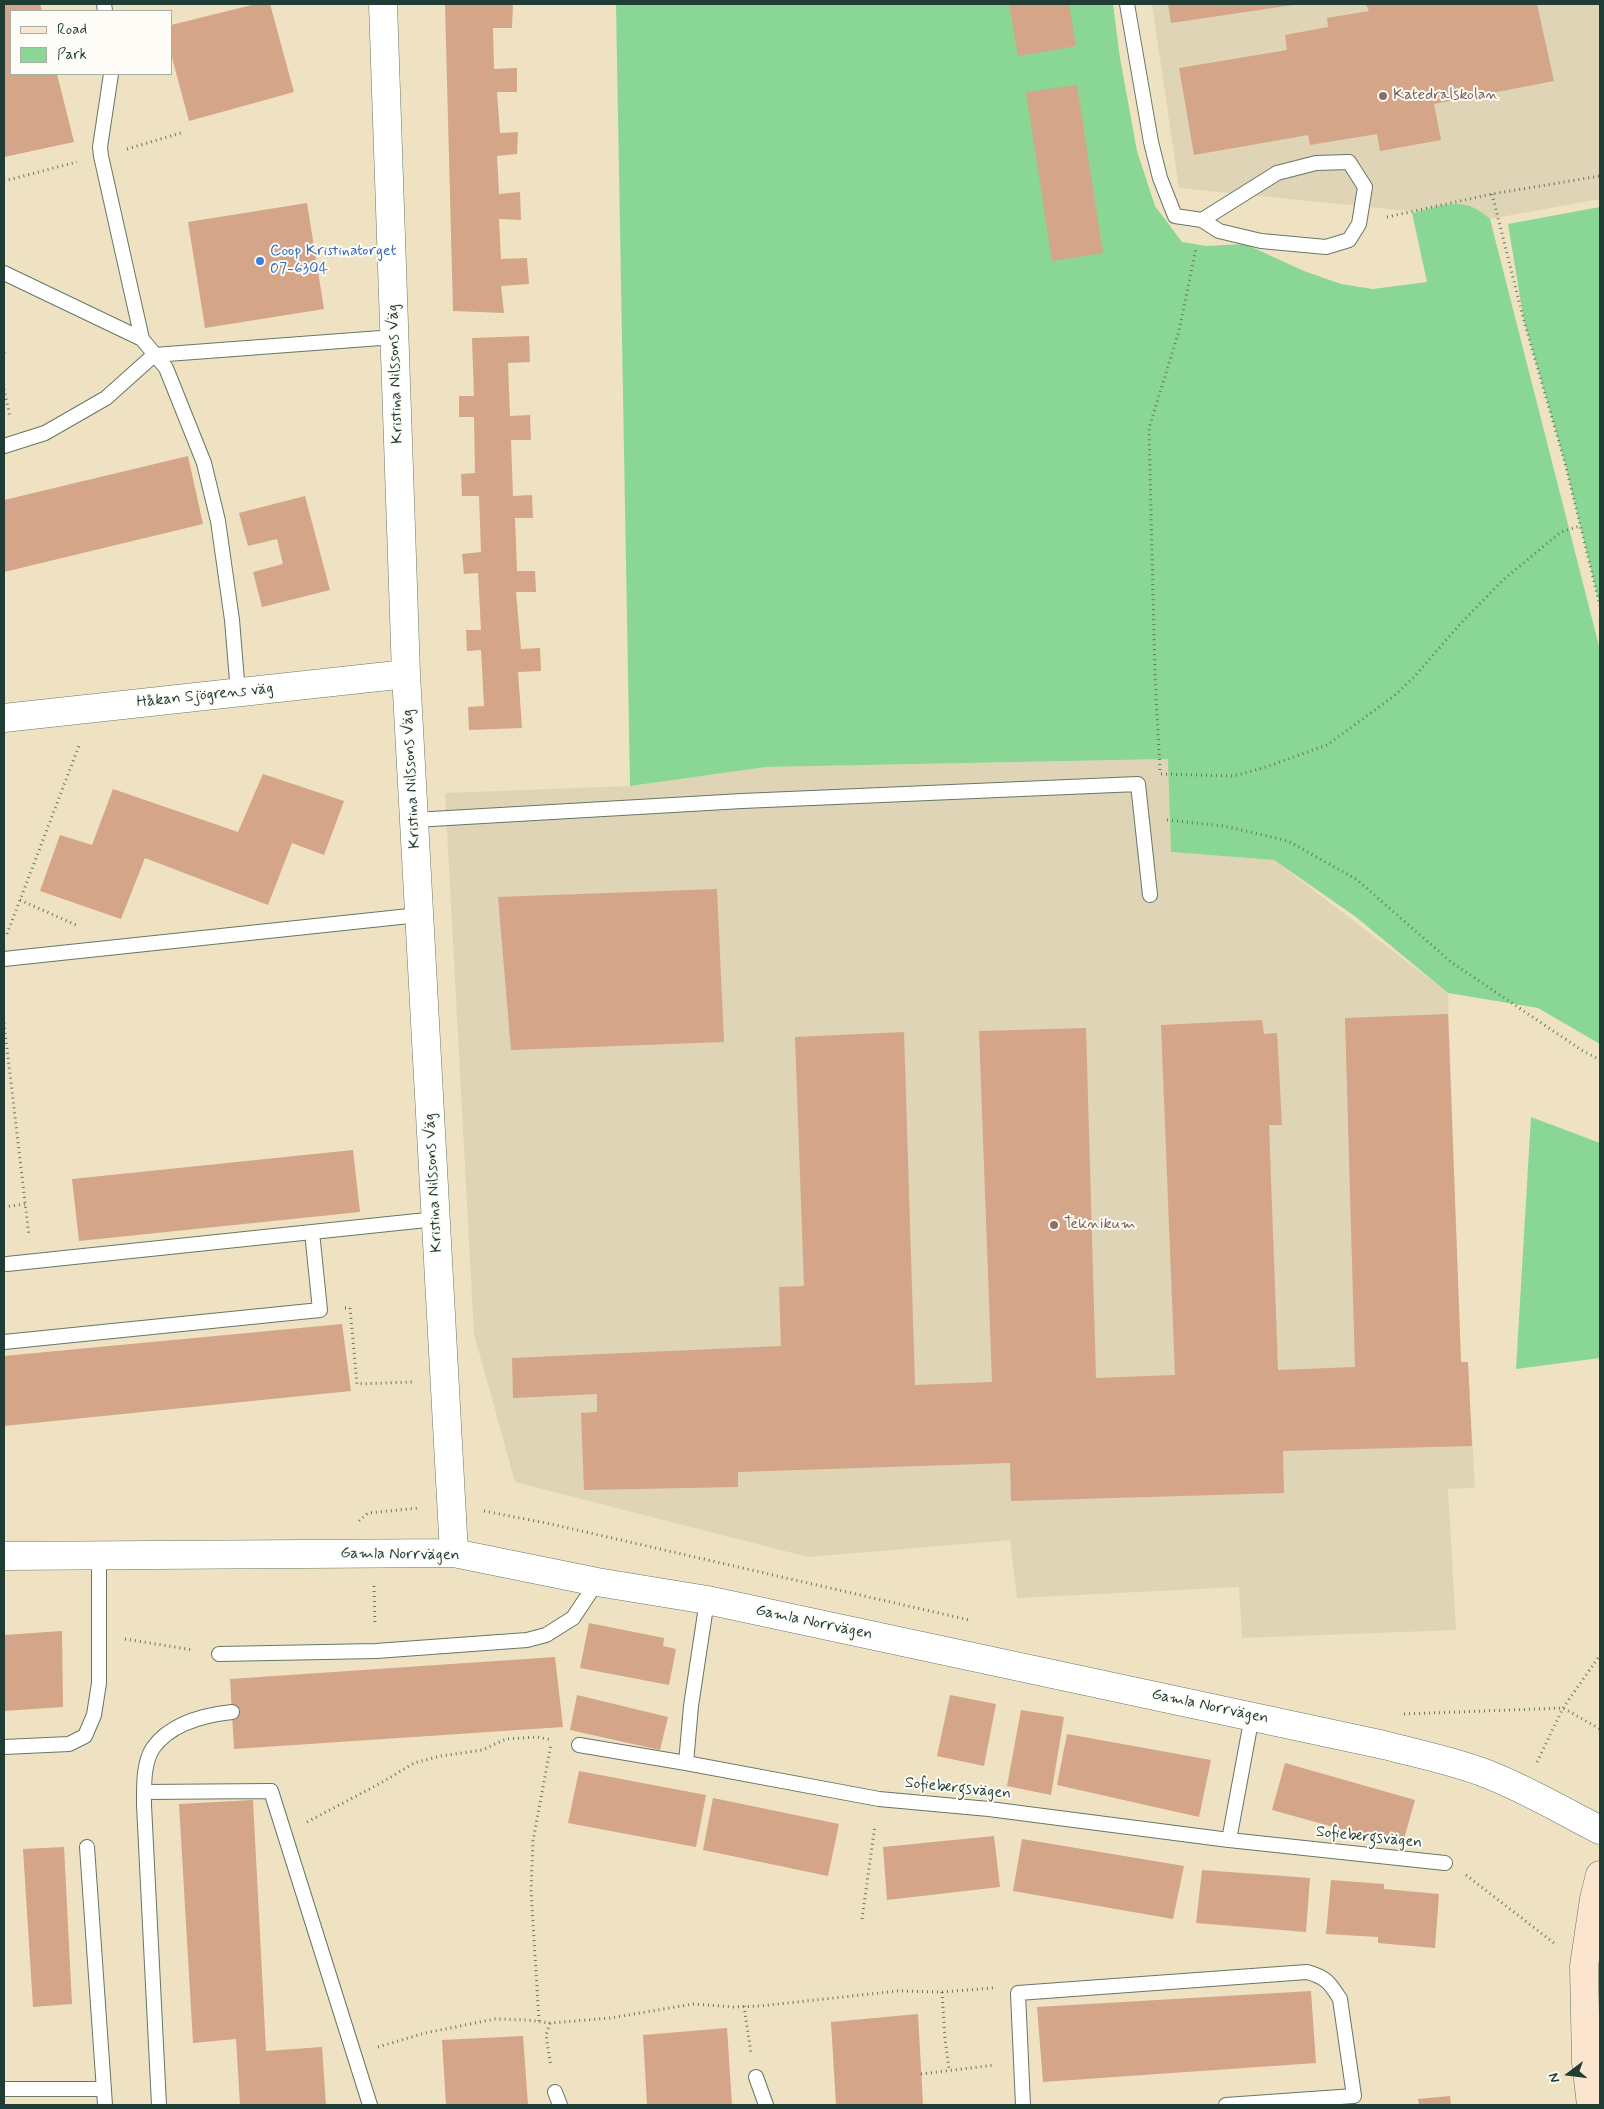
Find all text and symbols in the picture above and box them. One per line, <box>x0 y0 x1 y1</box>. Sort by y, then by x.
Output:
legend <box>10 10 172 75</box>
text: Road <box>57 20 87 40</box>
text: Park <box>57 45 87 65</box>
place label: Katedralskolan <box>1393 86 1498 106</box>
marker: Katedralskolan <box>1377 90 1389 102</box>
place label: Coop Kristinatorget 07-6304 <box>270 242 396 280</box>
marker: Coop Kristinatorget 07-6304 <box>254 255 266 267</box>
street label: Kristina Nilssons Väg <box>384 304 408 444</box>
street label: Håkan Sjögrens väg <box>136 679 274 713</box>
street label: Kristina Nilssons Väg <box>399 709 425 849</box>
street label: Kristina Nilssons Väg <box>421 1113 447 1253</box>
place label: Teknikum <box>1064 1215 1136 1235</box>
marker: Teknikum <box>1048 1219 1060 1231</box>
street label: Gamla Norrvägen <box>340 1544 460 1566</box>
street label: Gamla Norrvägen <box>754 1601 874 1645</box>
street label: Gamla Norrvägen <box>1150 1685 1270 1729</box>
street label: Sofiebergsvägen <box>904 1774 1012 1804</box>
street label: Sofiebergsvägen <box>1315 1823 1423 1853</box>
north arrow <box>1544 2049 1594 2099</box>
text: N <box>1545 2071 1564 2085</box>

